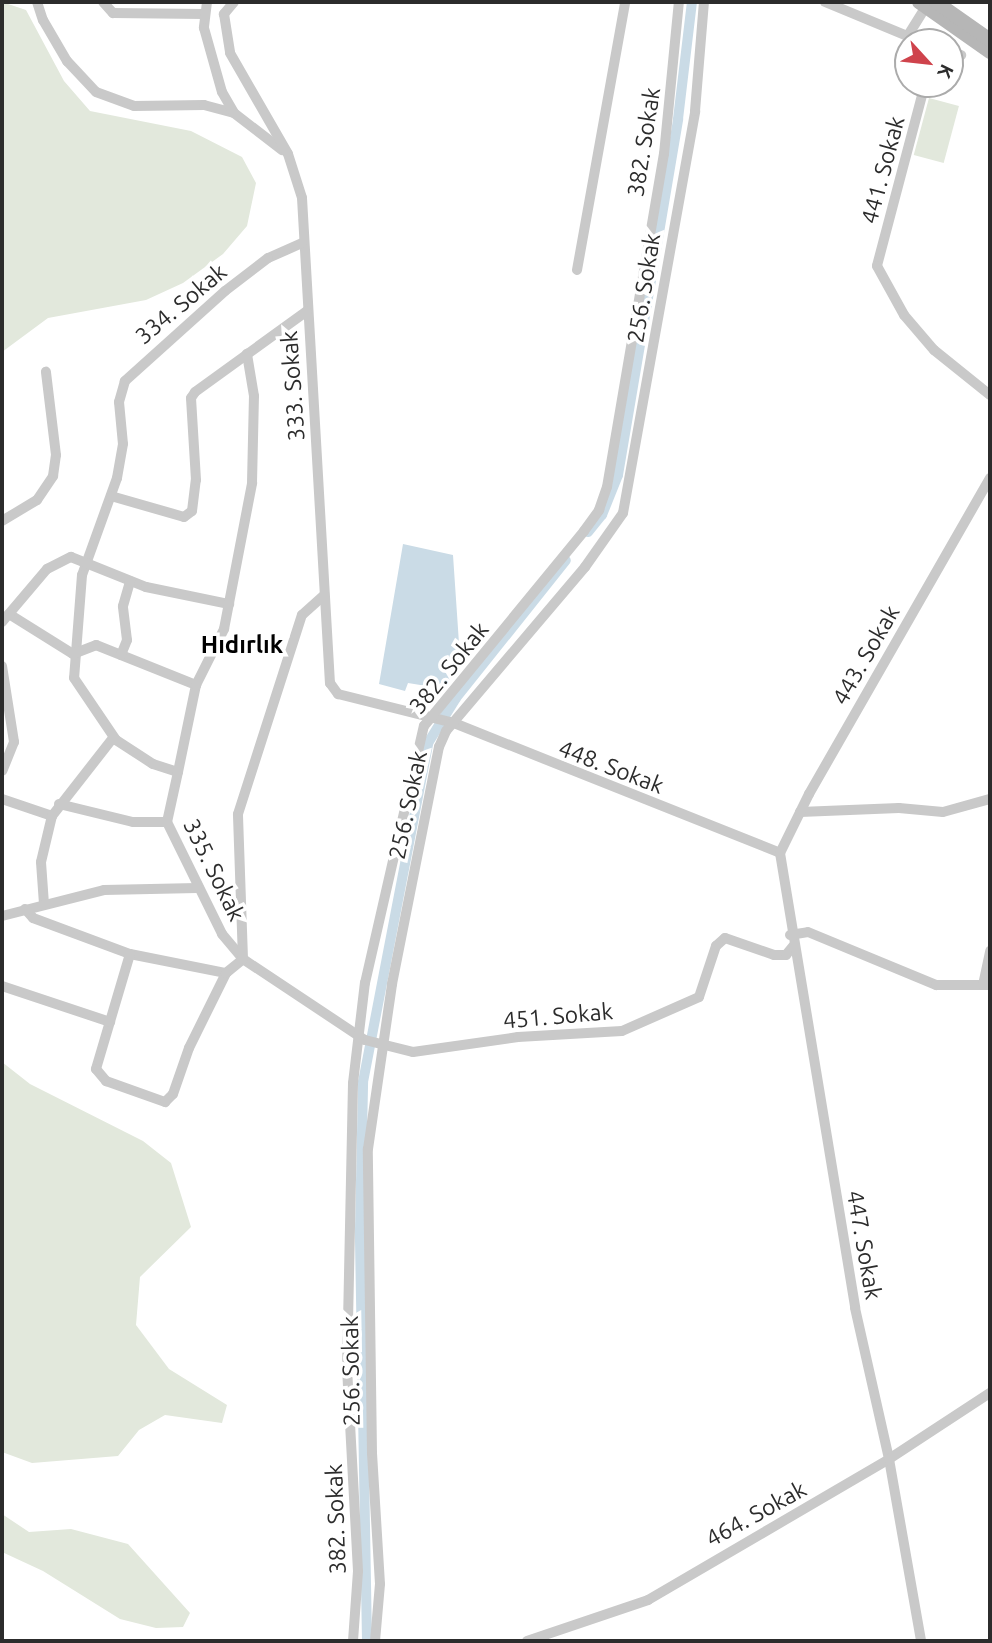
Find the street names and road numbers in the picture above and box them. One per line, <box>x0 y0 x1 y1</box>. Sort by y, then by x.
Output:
street label: 382. Sokak <box>622 85 666 199</box>
street label: 441. Sokak <box>855 113 911 227</box>
street label: 256. Sokak <box>622 231 666 345</box>
street label: 334. Sokak <box>130 258 232 350</box>
street label: 333. Sokak <box>275 330 311 442</box>
street label: 443. Sokak <box>826 600 906 710</box>
street label: 382. Sokak <box>404 616 494 720</box>
street label: 448. Sokak <box>555 734 667 800</box>
street label: 256. Sokak <box>383 748 433 862</box>
street label: 335. Sokak <box>177 814 251 926</box>
street label: 451. Sokak <box>502 997 614 1035</box>
street label: 447. Sokak <box>841 1188 887 1302</box>
street label: 256. Sokak <box>336 1316 366 1426</box>
street label: 382. Sokak <box>320 1463 352 1575</box>
street label: 464. Sokak <box>701 1475 811 1553</box>

